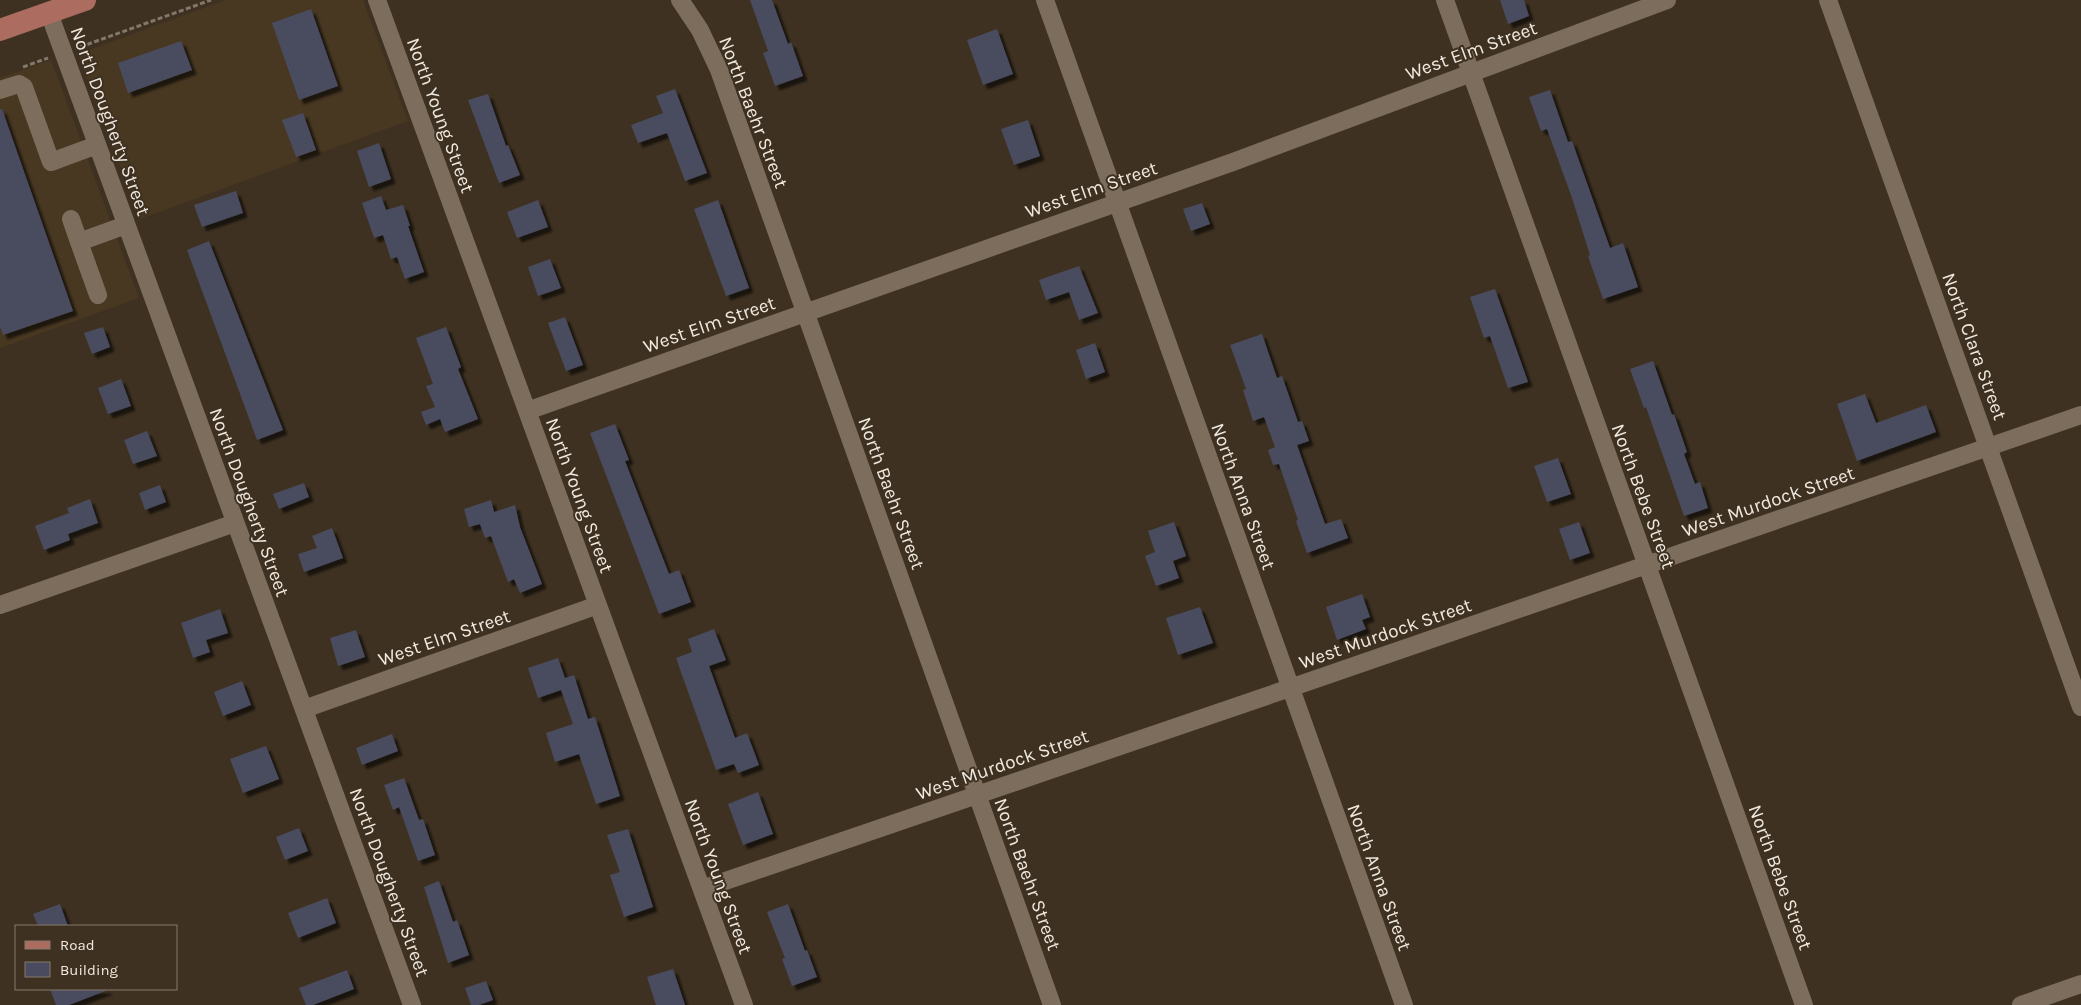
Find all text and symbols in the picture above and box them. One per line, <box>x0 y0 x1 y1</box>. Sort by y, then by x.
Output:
street label: West Elm Street <box>1403 17 1540 85</box>
street label: North Dougherty Street <box>66 24 154 219</box>
street label: North Baehr Street <box>714 34 792 191</box>
street label: North Young Street <box>402 35 478 196</box>
street label: West Elm Street <box>1022 157 1160 223</box>
street label: North Clara Street <box>1937 270 2011 423</box>
street label: West Elm Street <box>640 292 778 358</box>
street label: North Dougherty Street <box>205 405 293 600</box>
street label: North Baehr Street <box>853 414 929 572</box>
street label: North Young Street <box>541 415 617 576</box>
street label: North Anna Street <box>1206 420 1280 573</box>
street label: North Bebe Street <box>1607 421 1679 572</box>
street label: West Murdock Street <box>1679 462 1858 542</box>
street label: West Murdock Street <box>1296 594 1475 674</box>
street label: West Elm Street <box>375 605 513 671</box>
street label: West Murdock Street <box>913 725 1092 805</box>
street label: North Dougherty Street <box>345 785 433 980</box>
street label: North Baehr Street <box>989 795 1065 953</box>
street label: North Young Street <box>680 796 756 957</box>
street label: North Anna Street <box>1342 801 1416 954</box>
street label: North Bebe Street <box>1744 802 1816 953</box>
legend <box>15 925 178 990</box>
text: Road <box>60 936 95 954</box>
text: Building <box>60 961 118 979</box>

